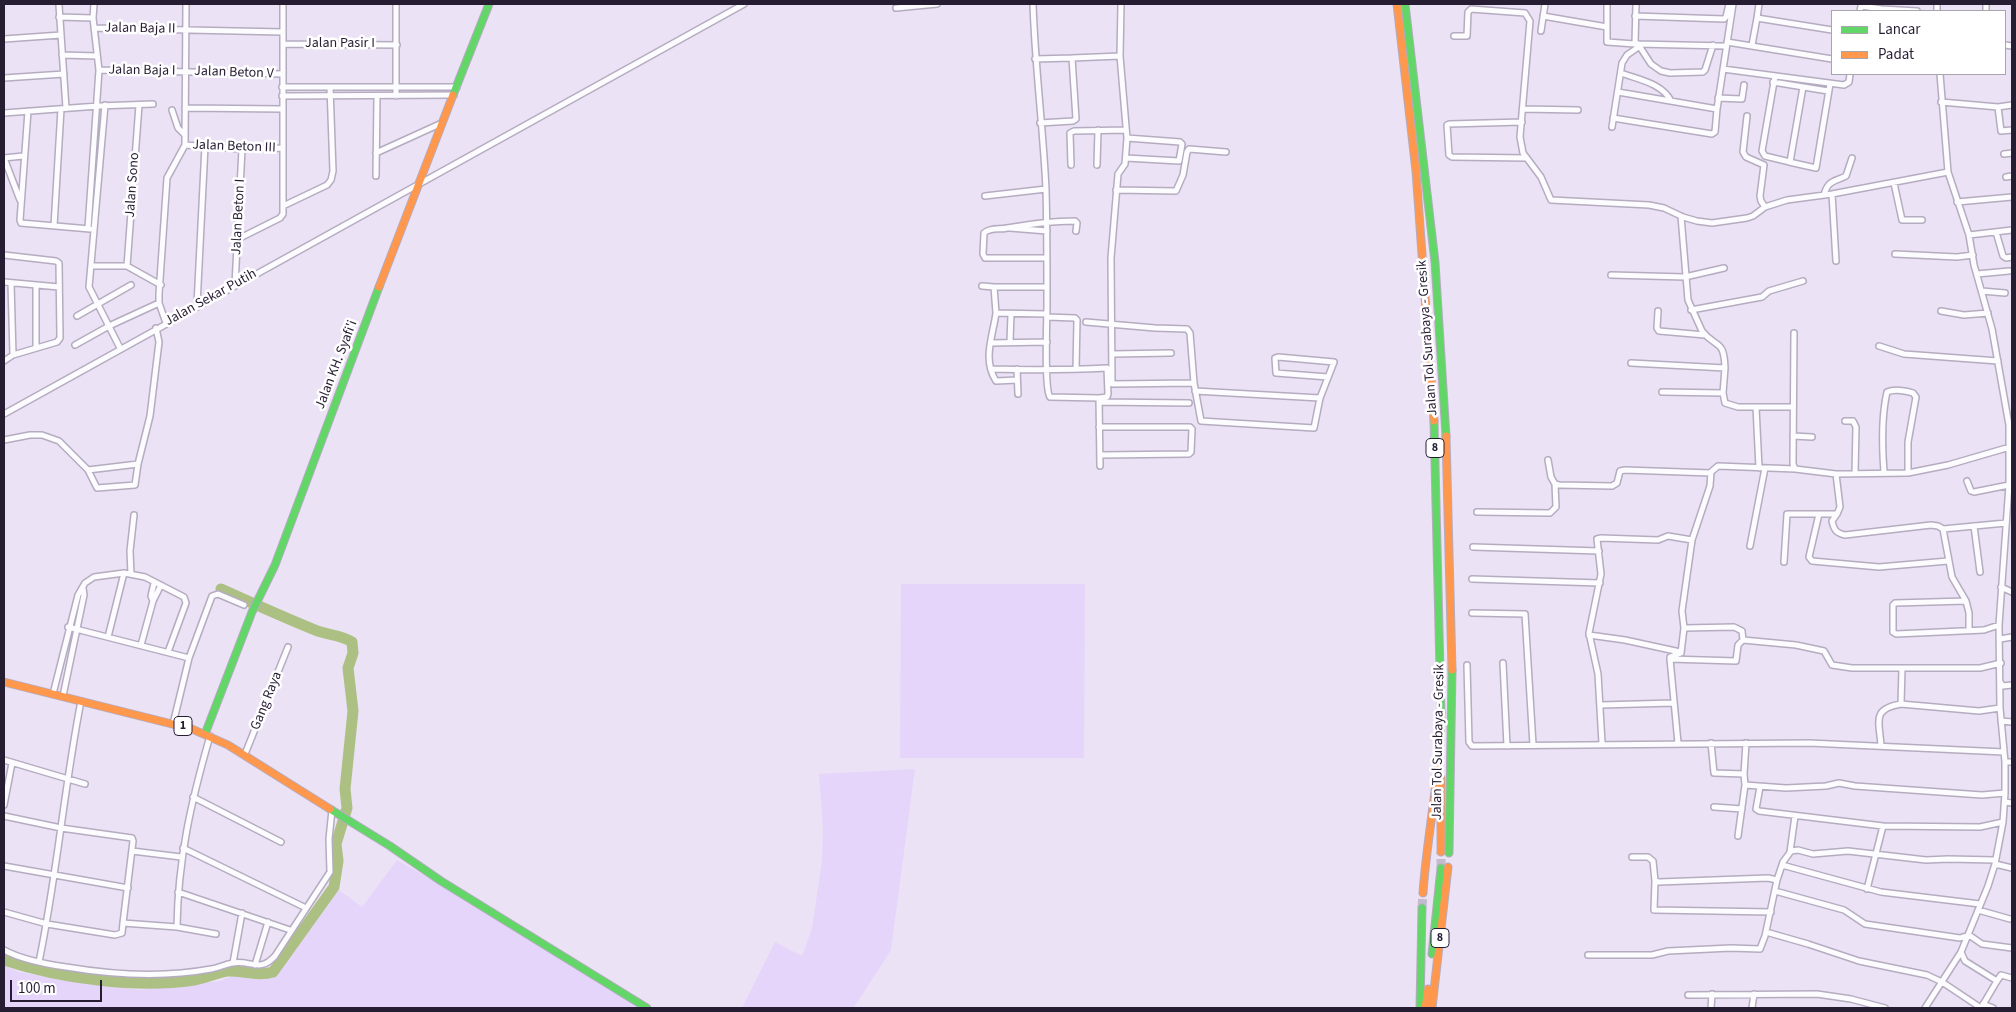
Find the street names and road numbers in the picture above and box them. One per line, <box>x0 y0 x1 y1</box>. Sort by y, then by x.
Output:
street label: Jalan Baja II <box>104 20 176 38</box>
street label: Jalan Pasir I <box>305 36 375 52</box>
street label: Jalan Baja I <box>108 62 176 80</box>
street label: Jalan Beton V <box>194 63 274 83</box>
street label: Jalan Beton III <box>192 137 276 157</box>
street label: Jalan Sono <box>122 152 144 218</box>
street label: Jalan Beton I <box>229 179 249 255</box>
street label: Jalan Tol Surabaya - Gresik <box>1414 259 1442 417</box>
street label: Jalan Sekar Putih <box>162 266 260 330</box>
street label: Jalan KH. Syafi'i <box>312 318 362 412</box>
road number: 8 <box>1426 438 1444 458</box>
street label: Jalan Tol Surabaya - Gresik <box>1429 664 1449 820</box>
street label: Gang Raya <box>248 669 286 733</box>
road number: 1 <box>174 716 192 736</box>
road number: 8 <box>1431 928 1449 948</box>

